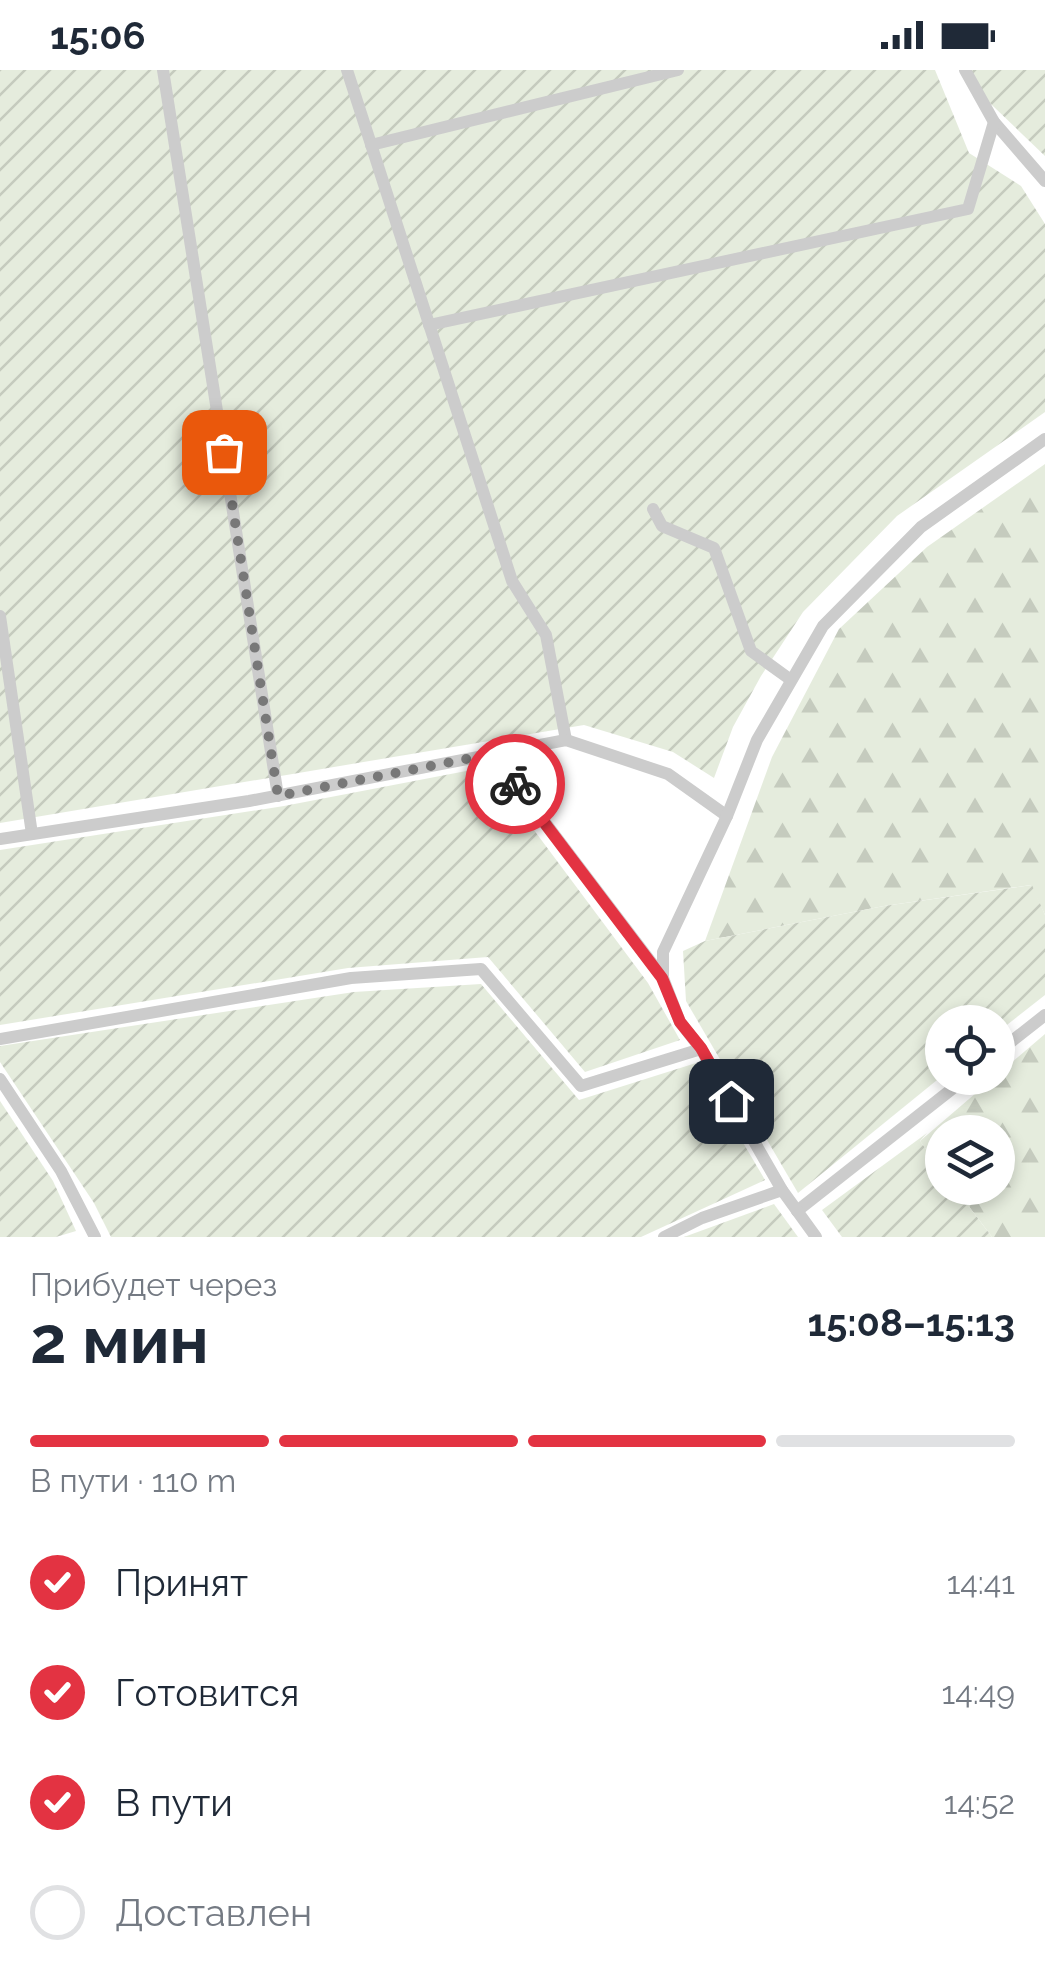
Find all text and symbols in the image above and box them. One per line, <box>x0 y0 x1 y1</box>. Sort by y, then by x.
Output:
text: 15:06 <box>50 13 146 58</box>
pin <box>182 410 267 495</box>
icon: bag <box>197 425 252 480</box>
courier <box>465 734 565 834</box>
icon: bike <box>488 757 543 812</box>
map controls <box>925 1005 1015 1205</box>
button: locate <box>925 1005 1015 1095</box>
pin <box>689 1059 774 1144</box>
icon: home <box>704 1074 759 1129</box>
button: layers <box>925 1115 1015 1205</box>
text: Прибудет через <box>30 1266 277 1303</box>
text: 15:08–15:13 <box>807 1300 1015 1345</box>
text: 2 мин <box>30 1302 209 1378</box>
text: В пути · 110 m <box>30 1462 236 1499</box>
icon: check <box>30 1555 85 1610</box>
text: Принят <box>115 1560 248 1605</box>
text: 14:41 <box>947 1564 1015 1601</box>
icon: check <box>30 1665 85 1720</box>
text: Готовится <box>115 1670 299 1715</box>
text: 14:49 <box>942 1674 1015 1711</box>
icon: check <box>30 1775 85 1830</box>
text: В пути <box>115 1780 233 1825</box>
text: 14:52 <box>944 1784 1015 1821</box>
text: Доставлен <box>115 1890 312 1935</box>

